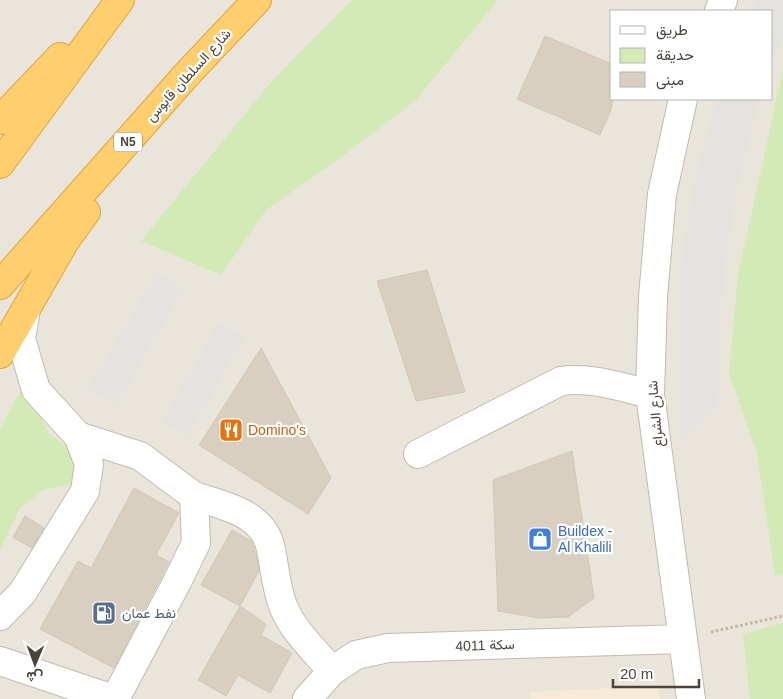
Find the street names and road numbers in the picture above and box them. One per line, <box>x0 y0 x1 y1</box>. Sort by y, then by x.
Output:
street label: شارع السلطان قابوس <box>142 25 236 127</box>
road number: N5 <box>114 132 142 152</box>
street label: شارع الشراع <box>644 380 669 448</box>
street label: سكة 4011 <box>455 636 515 654</box>

